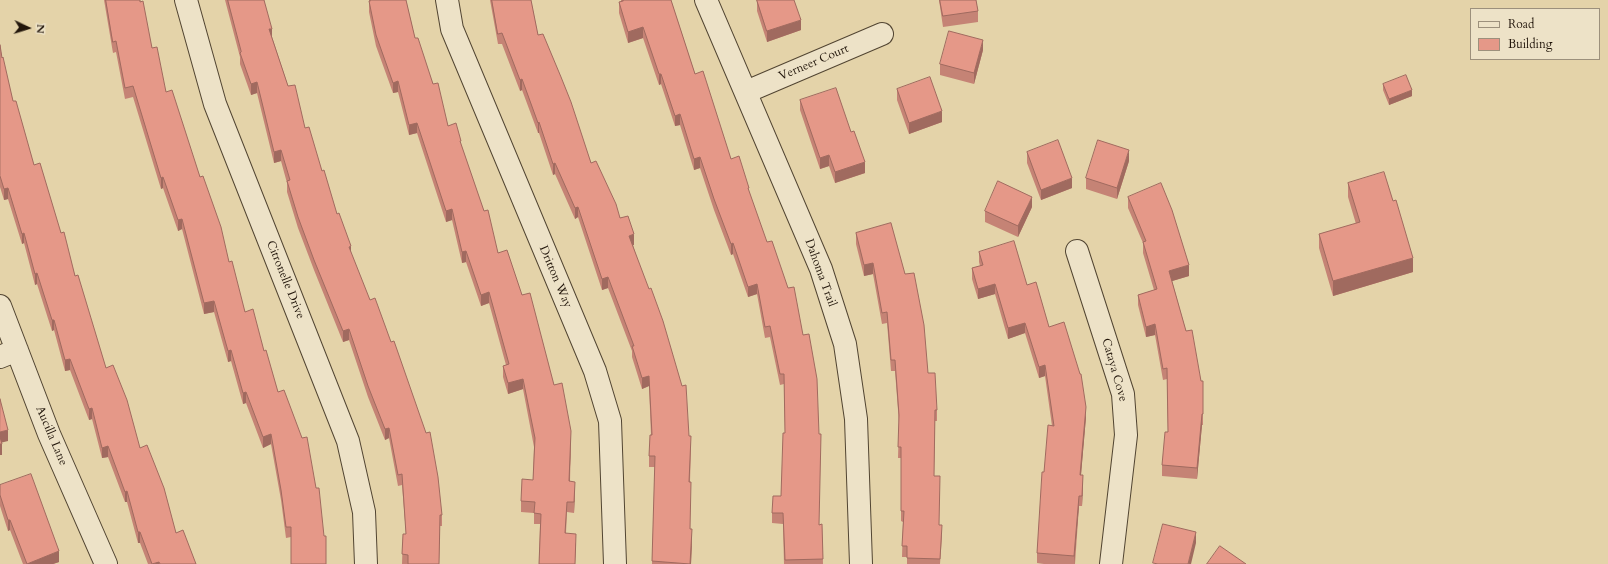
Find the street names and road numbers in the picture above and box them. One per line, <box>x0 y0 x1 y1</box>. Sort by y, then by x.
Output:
street label: Verneer Court <box>777 42 851 84</box>
street label: Dahoma Trail <box>801 237 839 309</box>
street label: Citronelle Drive <box>263 239 307 321</box>
street label: Dritton Way <box>535 244 575 310</box>
street label: Cataya Cove <box>1098 337 1130 403</box>
street label: Aucilla Lane <box>32 404 70 468</box>

